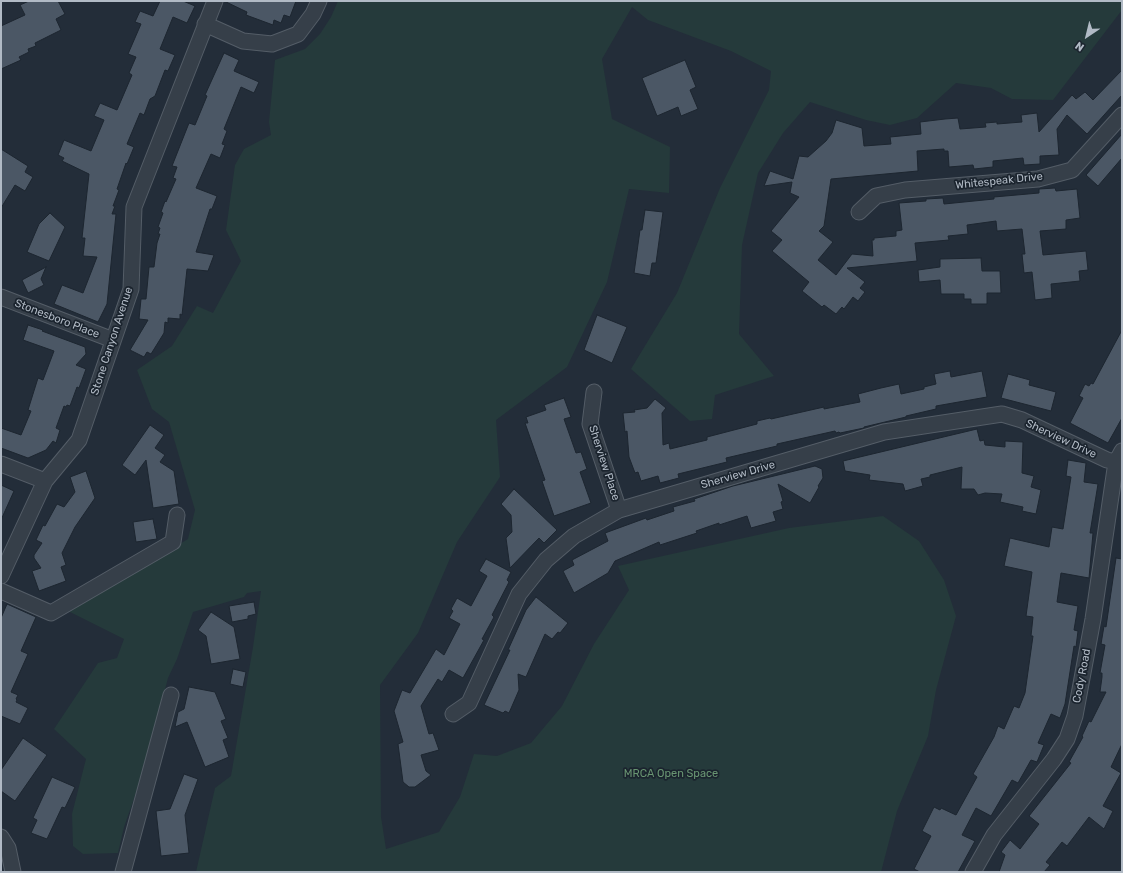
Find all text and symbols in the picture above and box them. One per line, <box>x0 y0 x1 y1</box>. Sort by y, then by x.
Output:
north arrow <box>1067 16 1107 56</box>
text: N <box>1073 39 1087 54</box>
street label: Whitespeak Drive <box>955 170 1043 192</box>
street label: Stone Canyon Avenue <box>88 285 136 397</box>
street label: Stonesboro Place <box>13 297 101 341</box>
street label: Sherview Drive <box>1023 417 1099 461</box>
street label: Sherview Place <box>586 424 622 502</box>
street label: Sherview Drive <box>699 458 777 492</box>
street label: Cody Road <box>1070 648 1094 704</box>
park label: MRCA Open Space <box>624 767 718 781</box>

